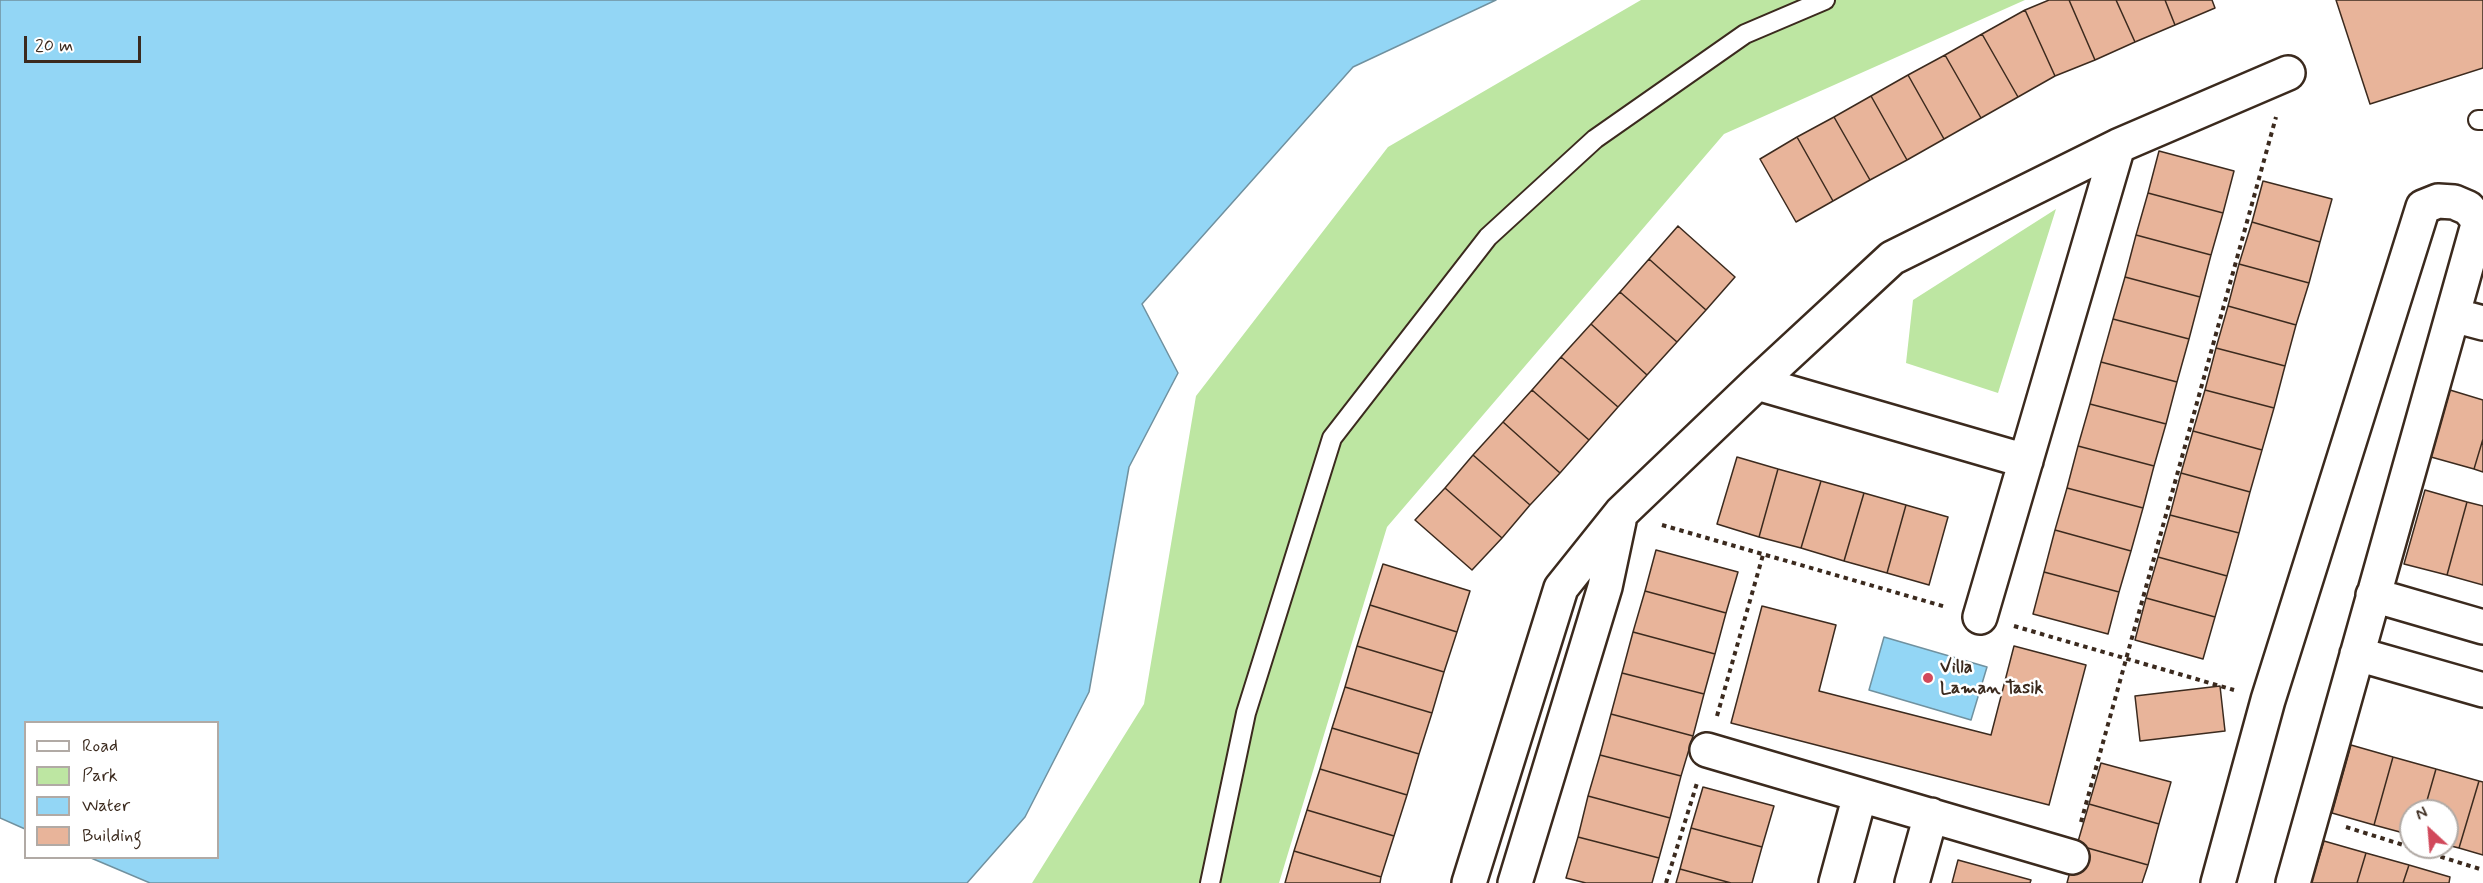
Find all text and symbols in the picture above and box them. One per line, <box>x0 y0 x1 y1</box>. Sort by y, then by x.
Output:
scale bar <box>27 24 144 62</box>
text: 20 m <box>35 34 73 58</box>
place label: Villa Laman Tasik <box>1940 657 2043 700</box>
marker: Villa Laman Tasik <box>1921 671 1935 685</box>
legend <box>24 721 219 859</box>
text: Road <box>82 734 118 758</box>
text: Park <box>82 764 118 788</box>
text: Water <box>82 794 130 818</box>
north arrow <box>2399 799 2459 859</box>
text: N <box>2412 802 2431 826</box>
text: Building <box>82 824 142 848</box>

